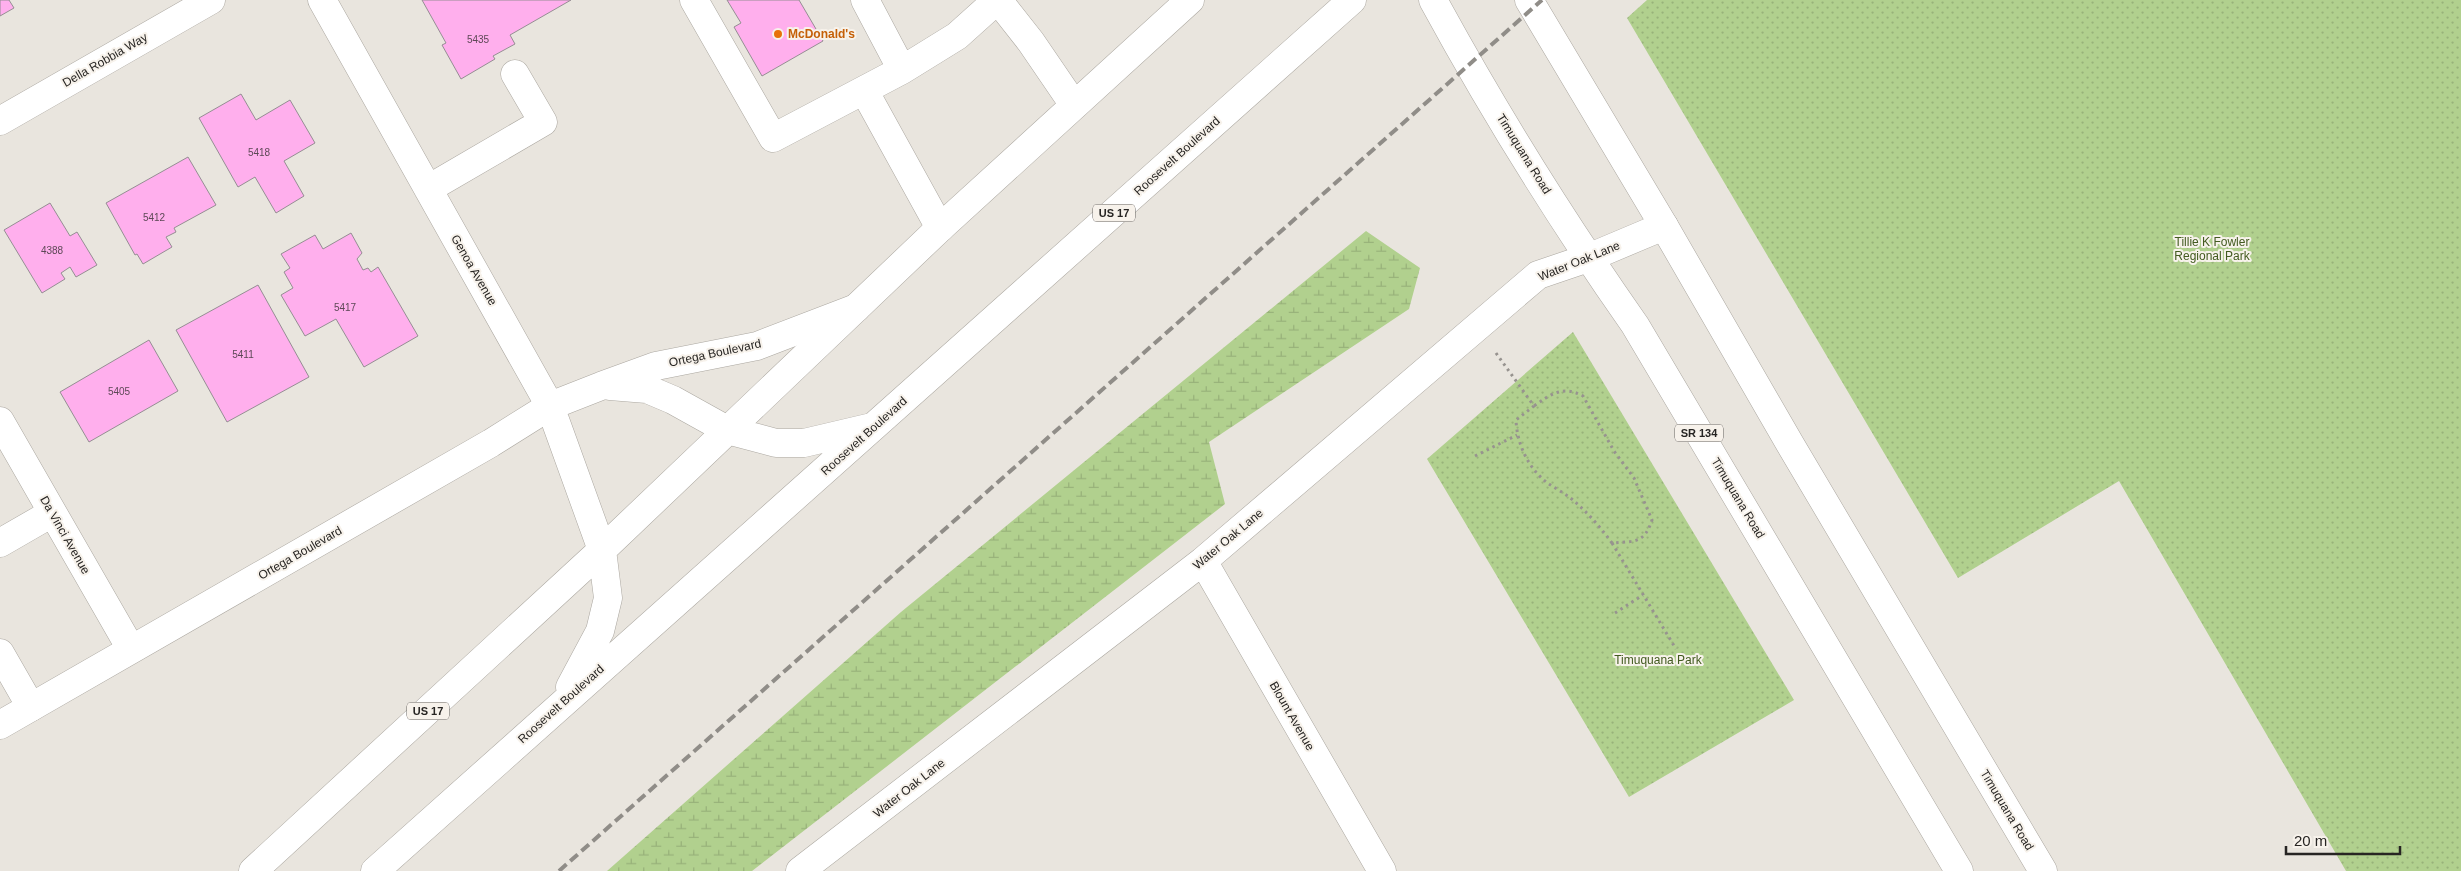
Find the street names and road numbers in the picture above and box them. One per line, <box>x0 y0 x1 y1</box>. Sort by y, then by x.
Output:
street label: Della Robbia Way <box>60 30 150 90</box>
street label: Timuquana Road <box>1494 111 1554 197</box>
street label: Roosevelt Boulevard <box>1131 114 1223 198</box>
road number: US 17 <box>1093 204 1135 222</box>
street label: Genoa Avenue <box>448 232 500 308</box>
street label: Water Oak Lane <box>1536 238 1622 284</box>
street label: Ortega Boulevard <box>668 336 762 370</box>
street label: Roosevelt Boulevard <box>818 394 910 478</box>
road number: SR 134 <box>1675 424 1723 442</box>
street label: Timuquana Road <box>1708 455 1768 541</box>
street label: Da Vinci Avenue <box>37 494 93 577</box>
street label: Water Oak Lane <box>1190 505 1266 572</box>
street label: Ortega Boulevard <box>256 523 344 583</box>
street label: Roosevelt Boulevard <box>515 662 607 746</box>
street label: Blount Avenue <box>1267 679 1318 753</box>
road number: US 17 <box>407 702 449 719</box>
street label: Water Oak Lane <box>870 756 948 820</box>
street label: Timuquana Road <box>1977 767 2037 853</box>

